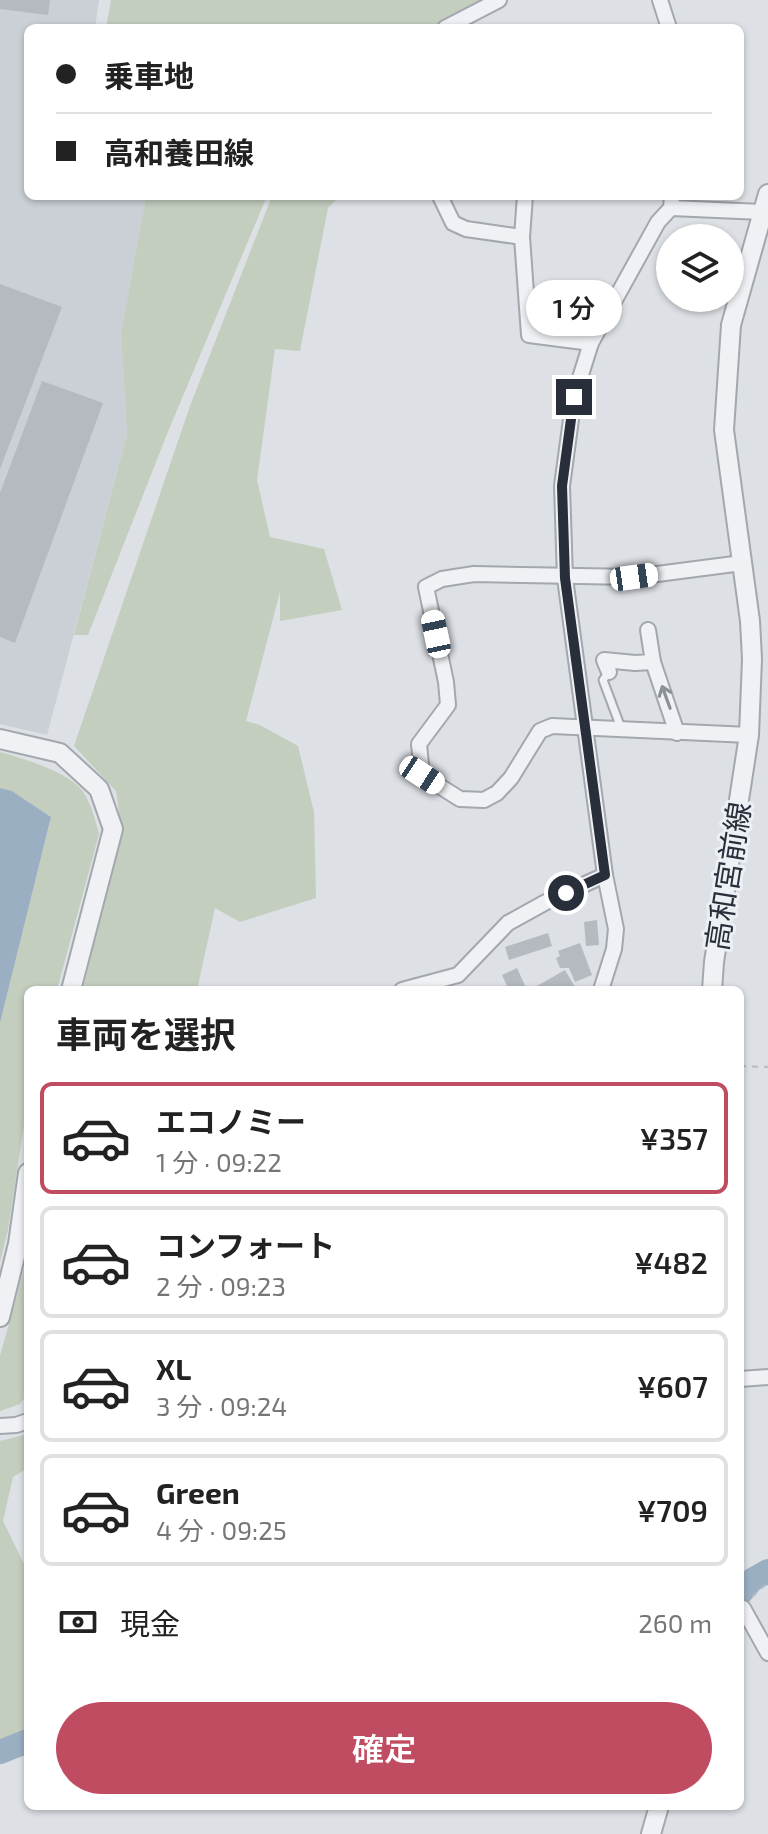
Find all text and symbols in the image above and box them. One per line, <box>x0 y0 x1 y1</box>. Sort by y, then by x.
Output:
text: 乗車地 <box>104 57 194 93</box>
text: 高和養田線 <box>104 134 254 170</box>
map controls <box>656 224 744 312</box>
button: layers <box>656 224 744 312</box>
callout: 1 分 <box>526 281 622 337</box>
text: 1 分 <box>553 292 595 323</box>
route end <box>556 379 592 415</box>
car <box>609 562 659 592</box>
car <box>419 608 453 660</box>
one-way arrow <box>658 685 672 710</box>
car <box>395 752 449 798</box>
street label: 高和宮前線 <box>697 799 757 953</box>
route start <box>548 875 584 911</box>
text: 車両を選択 <box>56 1012 236 1055</box>
icon: car <box>60 1102 132 1174</box>
text: エコノミー <box>156 1103 306 1139</box>
text: ¥357 <box>640 1120 708 1156</box>
text: 1 分 · 09:22 <box>156 1146 282 1177</box>
icon: car <box>60 1226 132 1298</box>
text: コンフォート <box>156 1227 335 1263</box>
text: ¥482 <box>634 1244 708 1280</box>
text: 2 分 · 09:23 <box>156 1270 286 1301</box>
icon: car <box>60 1350 132 1422</box>
text: XL <box>156 1350 191 1386</box>
text: ¥607 <box>637 1368 708 1404</box>
text: 3 分 · 09:24 <box>156 1390 287 1421</box>
icon: car <box>60 1474 132 1546</box>
text: Green <box>156 1474 240 1510</box>
text: ¥709 <box>637 1492 708 1528</box>
text: 4 分 · 09:25 <box>156 1514 287 1545</box>
icon: cash <box>56 1600 100 1644</box>
text: 現金 <box>120 1605 180 1641</box>
text: 260 m <box>638 1607 712 1638</box>
button: 確定 <box>56 1702 712 1794</box>

